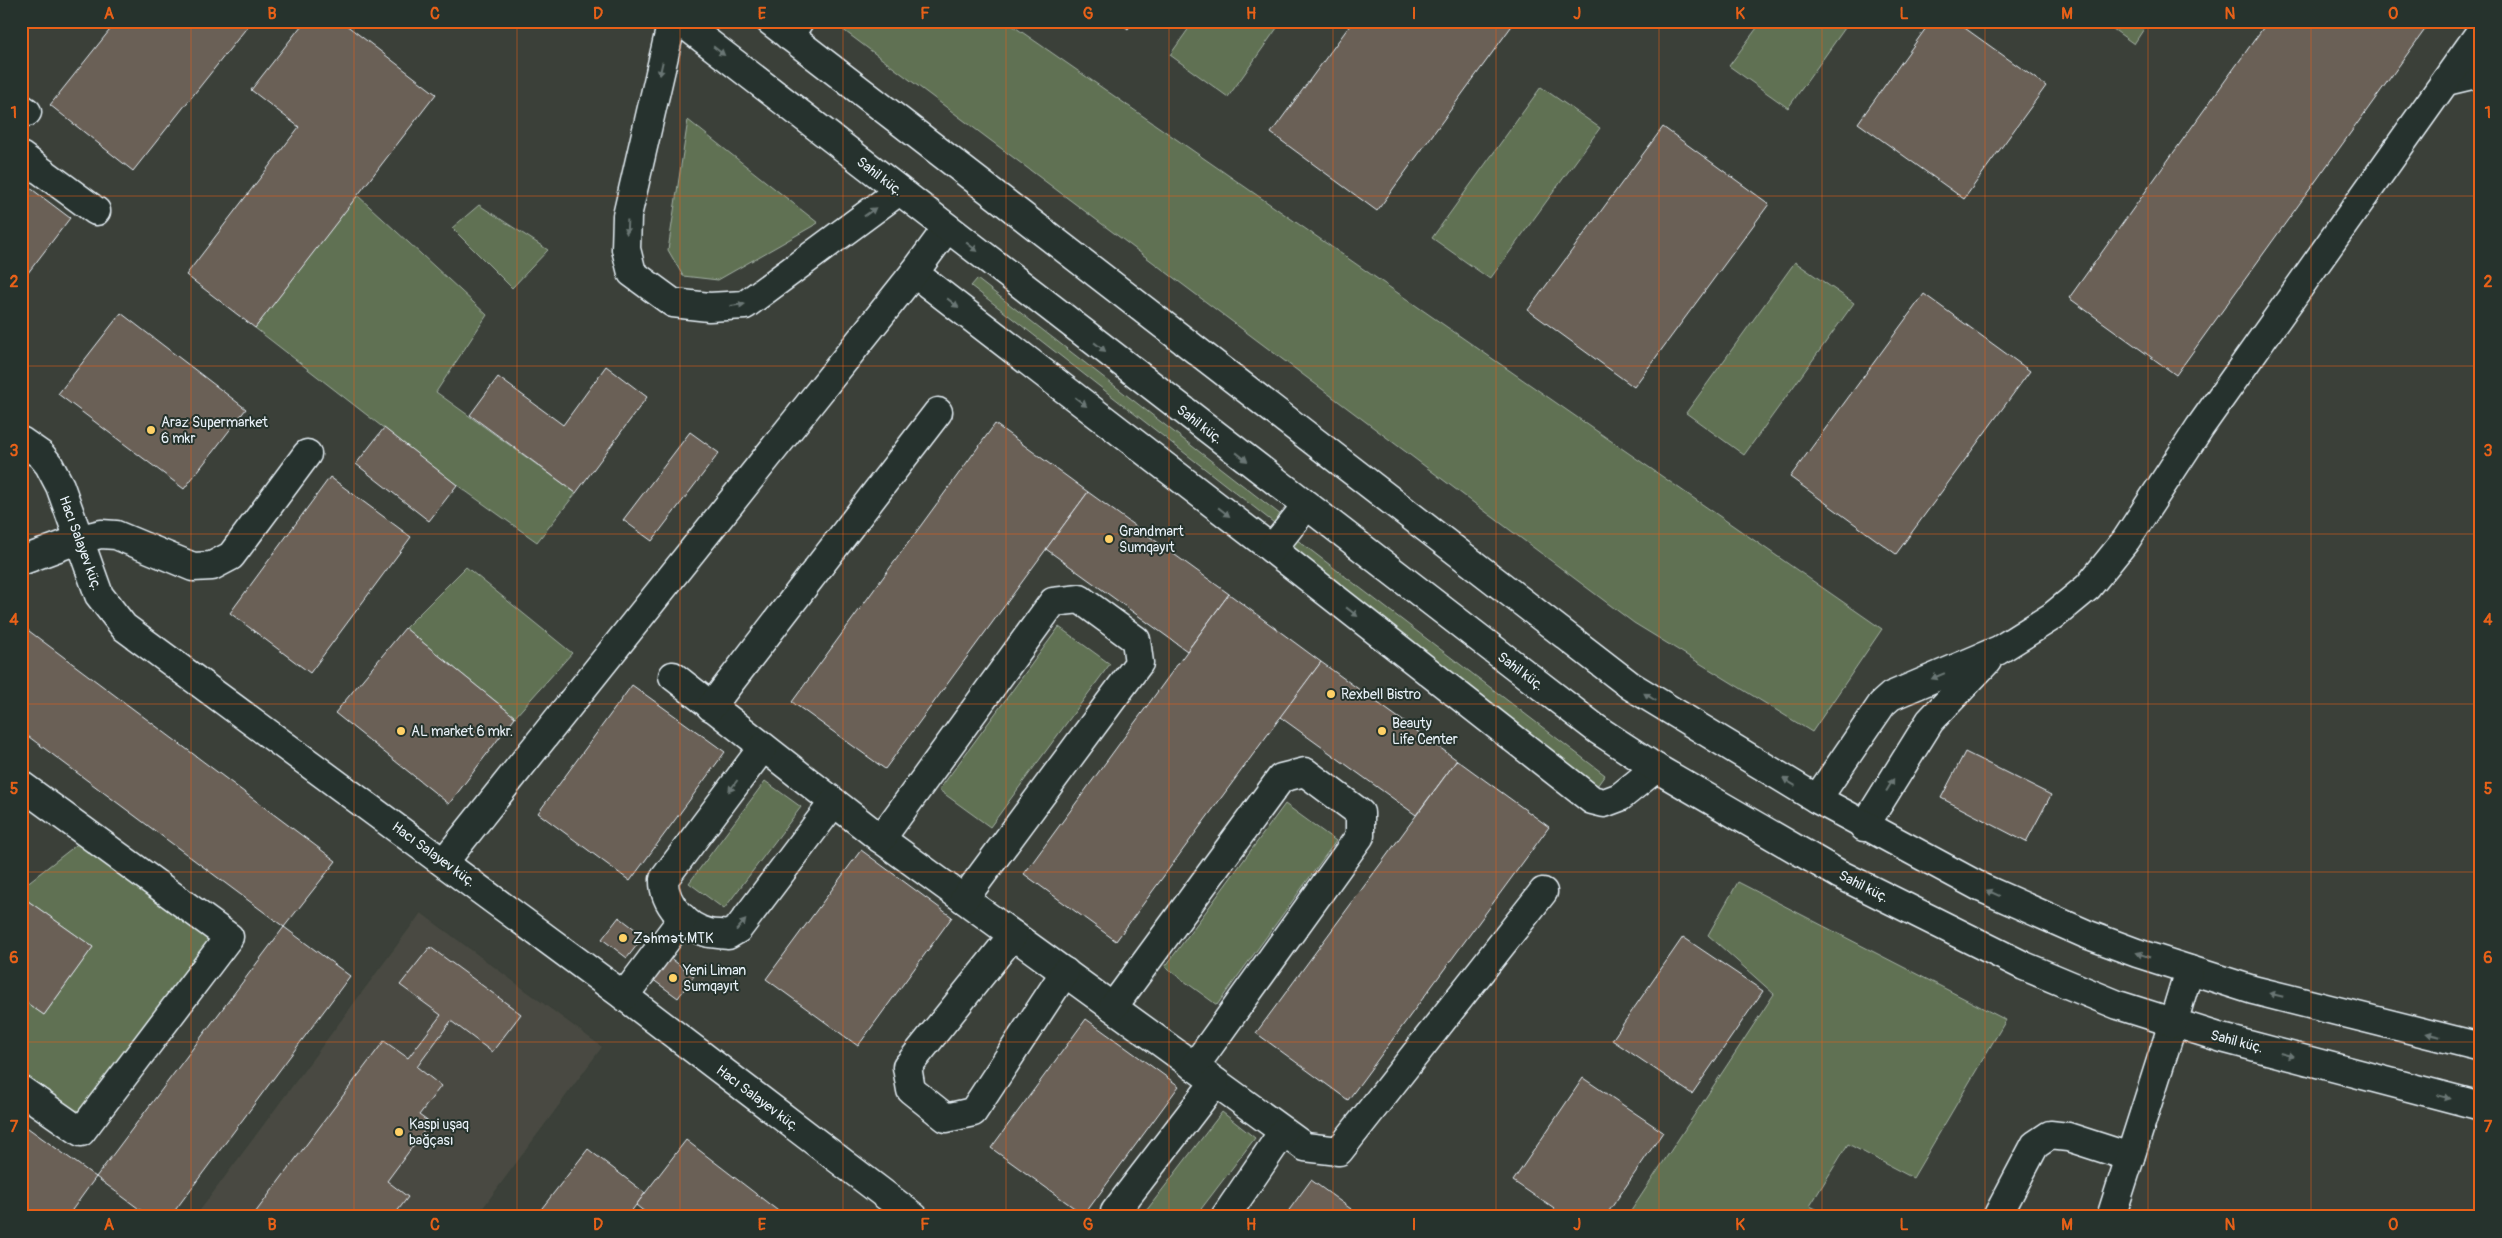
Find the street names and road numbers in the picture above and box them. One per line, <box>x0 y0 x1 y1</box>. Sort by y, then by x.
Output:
street label: Sahil küç. <box>853 153 906 200</box>
street label: Sahil küç. <box>1173 401 1226 448</box>
street label: Hacı Salayev küç. <box>56 494 106 593</box>
street label: Sahil küç. <box>1494 648 1547 694</box>
street label: Hacı Salayev küç. <box>389 818 479 890</box>
street label: Sahil küç. <box>1836 867 1892 906</box>
street label: Sahil küç. <box>2209 1026 2265 1057</box>
street label: Hacı Salayev küç. <box>713 1062 802 1135</box>

